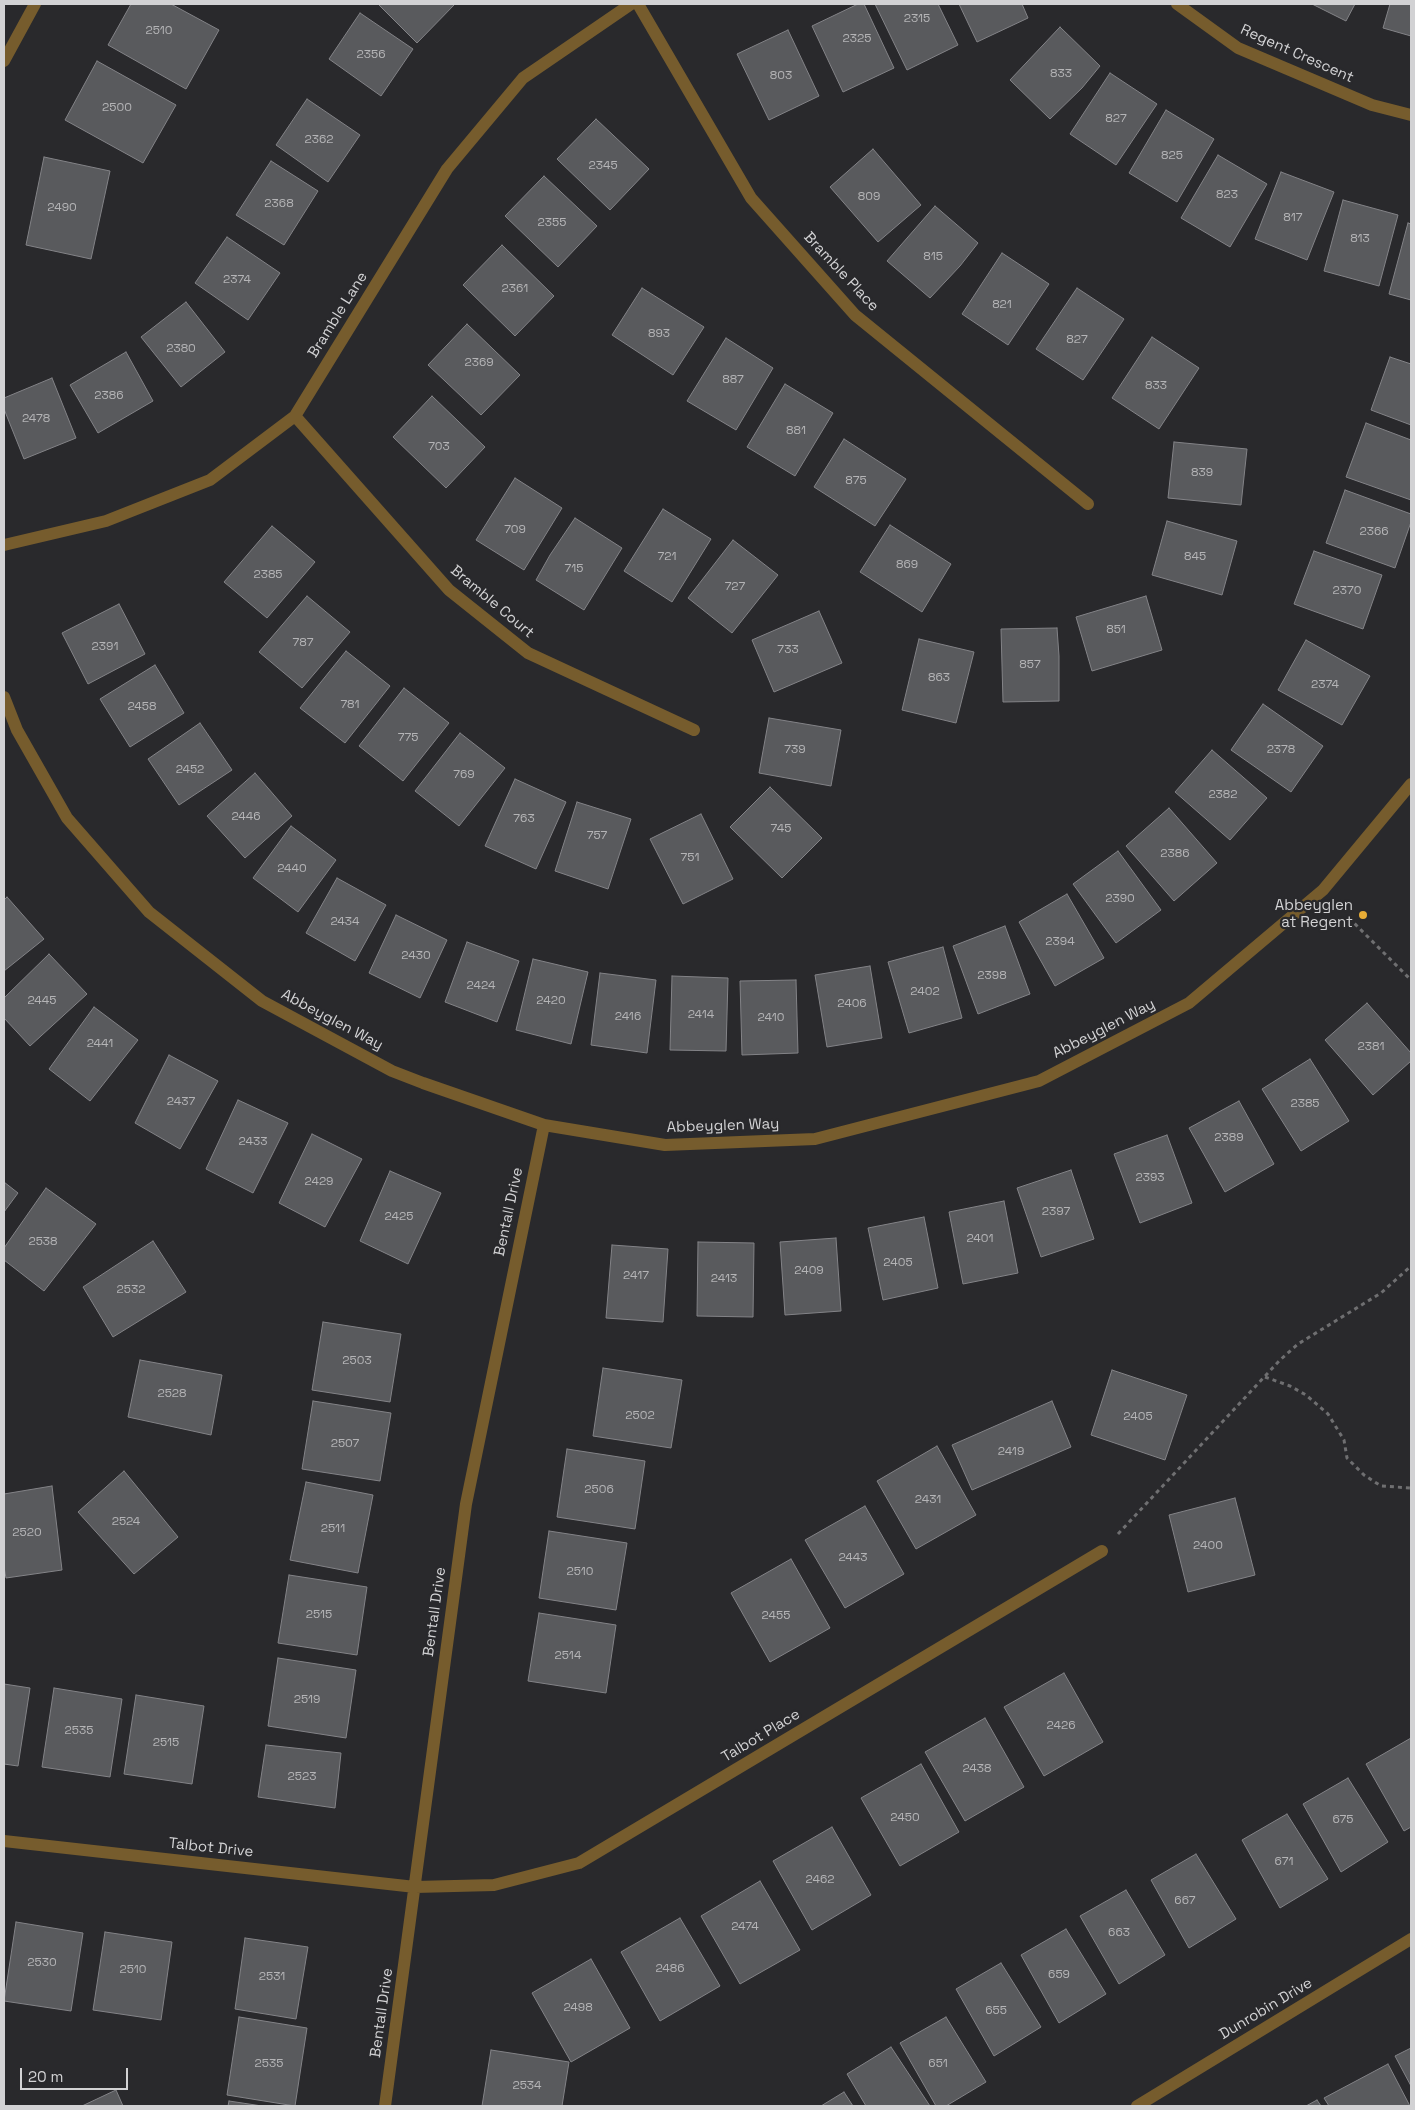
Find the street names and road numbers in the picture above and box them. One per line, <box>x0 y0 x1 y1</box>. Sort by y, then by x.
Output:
street label: Regent Crescent <box>1238 21 1356 87</box>
street label: Bramble Place <box>800 229 882 315</box>
street label: Bramble Lane <box>304 269 372 361</box>
street label: Bramble Court <box>447 562 537 642</box>
street label: Abbeyglen Way <box>278 986 386 1054</box>
street label: Abbeyglen Way <box>1050 995 1158 1063</box>
street label: Abbeyglen Way <box>666 1115 780 1137</box>
street label: Bentall Drive <box>491 1166 527 1258</box>
street label: Bentall Drive <box>420 1566 450 1658</box>
street label: Talbot Place <box>719 1706 803 1766</box>
street label: Talbot Drive <box>168 1835 254 1861</box>
street label: Bentall Drive <box>367 1967 397 2059</box>
street label: Dunrobin Drive <box>1216 1974 1316 2044</box>

